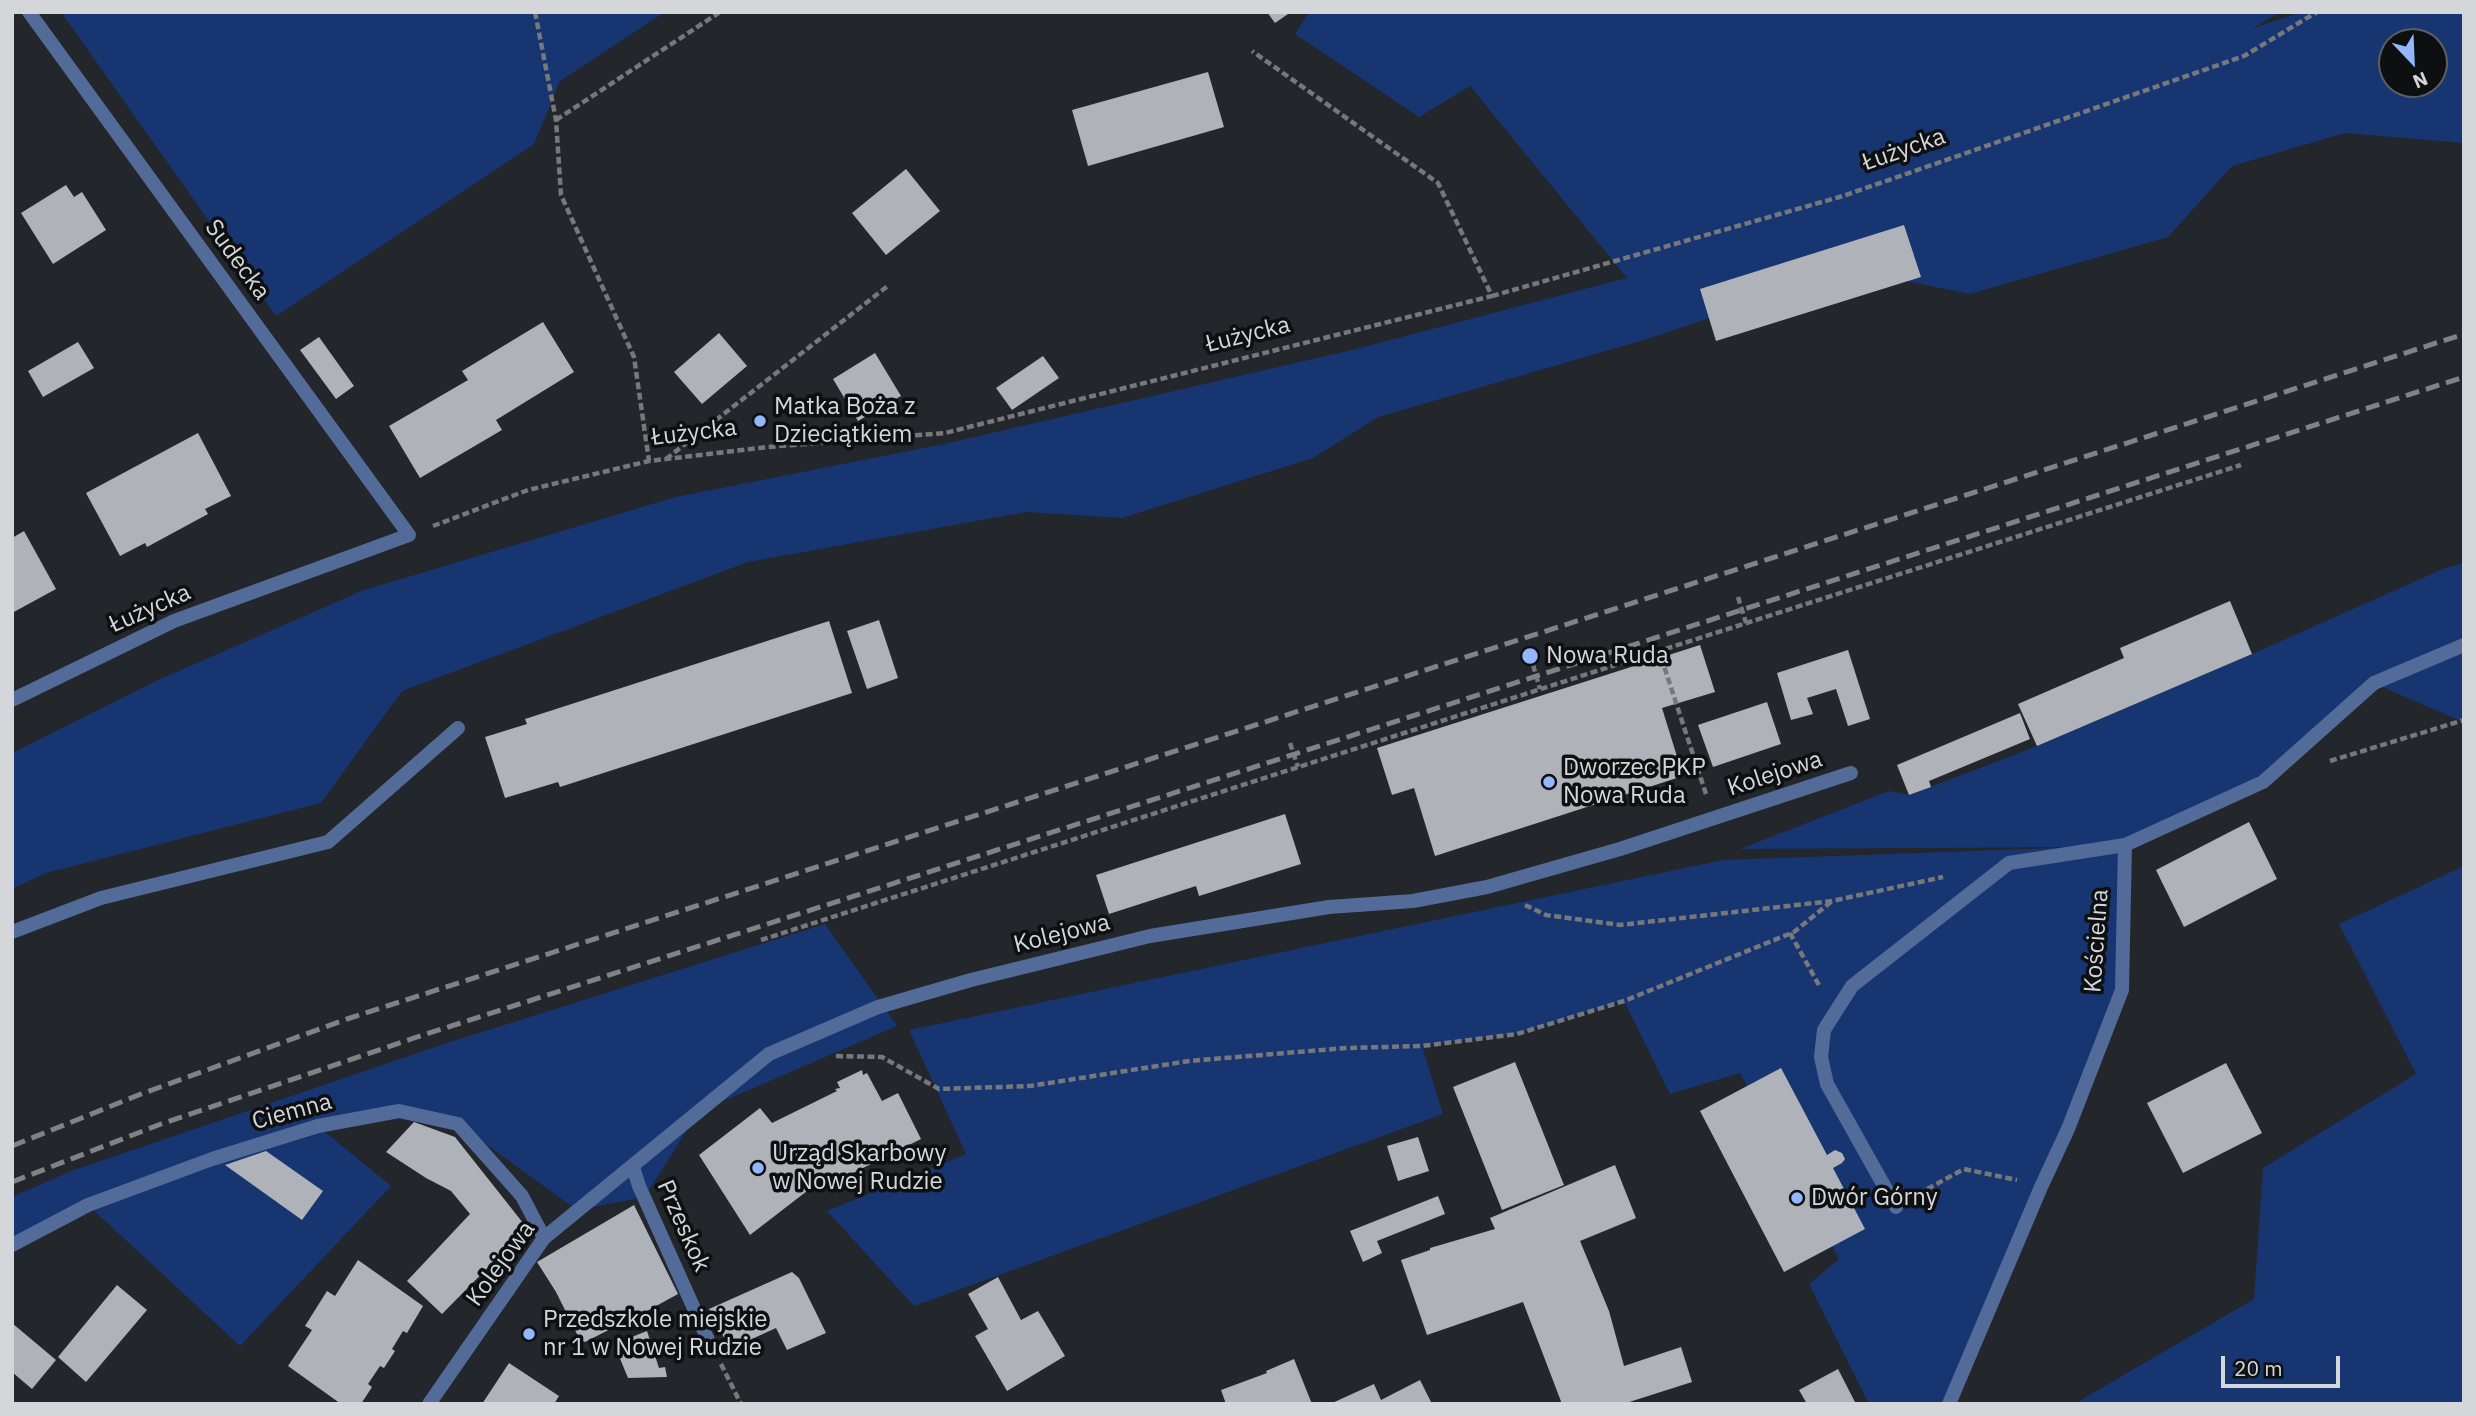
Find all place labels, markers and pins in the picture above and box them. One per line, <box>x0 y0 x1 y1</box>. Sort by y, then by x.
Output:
place label: Matka Boża z Dzieciątkiem <box>774 393 915 449</box>
marker: Matka Boża z Dzieciątkiem <box>752 413 768 429</box>
place label: Nowa Ruda <box>1546 642 1669 670</box>
marker: Nowa Ruda <box>1520 646 1540 666</box>
place label: Dworzec PKP Nowa Ruda <box>1563 754 1706 810</box>
marker: Dworzec PKP Nowa Ruda <box>1541 774 1557 790</box>
place label: Urząd Skarbowy w Nowej Rudzie <box>772 1140 946 1196</box>
marker: Urząd Skarbowy w Nowej Rudzie <box>750 1160 766 1176</box>
place label: Dwór Górny <box>1811 1184 1938 1212</box>
marker: Dwór Górny <box>1789 1190 1805 1206</box>
place label: Przedszkole miejskie nr 1 w Nowej Rudzie <box>543 1306 767 1362</box>
marker: Przedszkole miejskie nr 1 w Nowej Rudzie <box>521 1326 537 1342</box>

